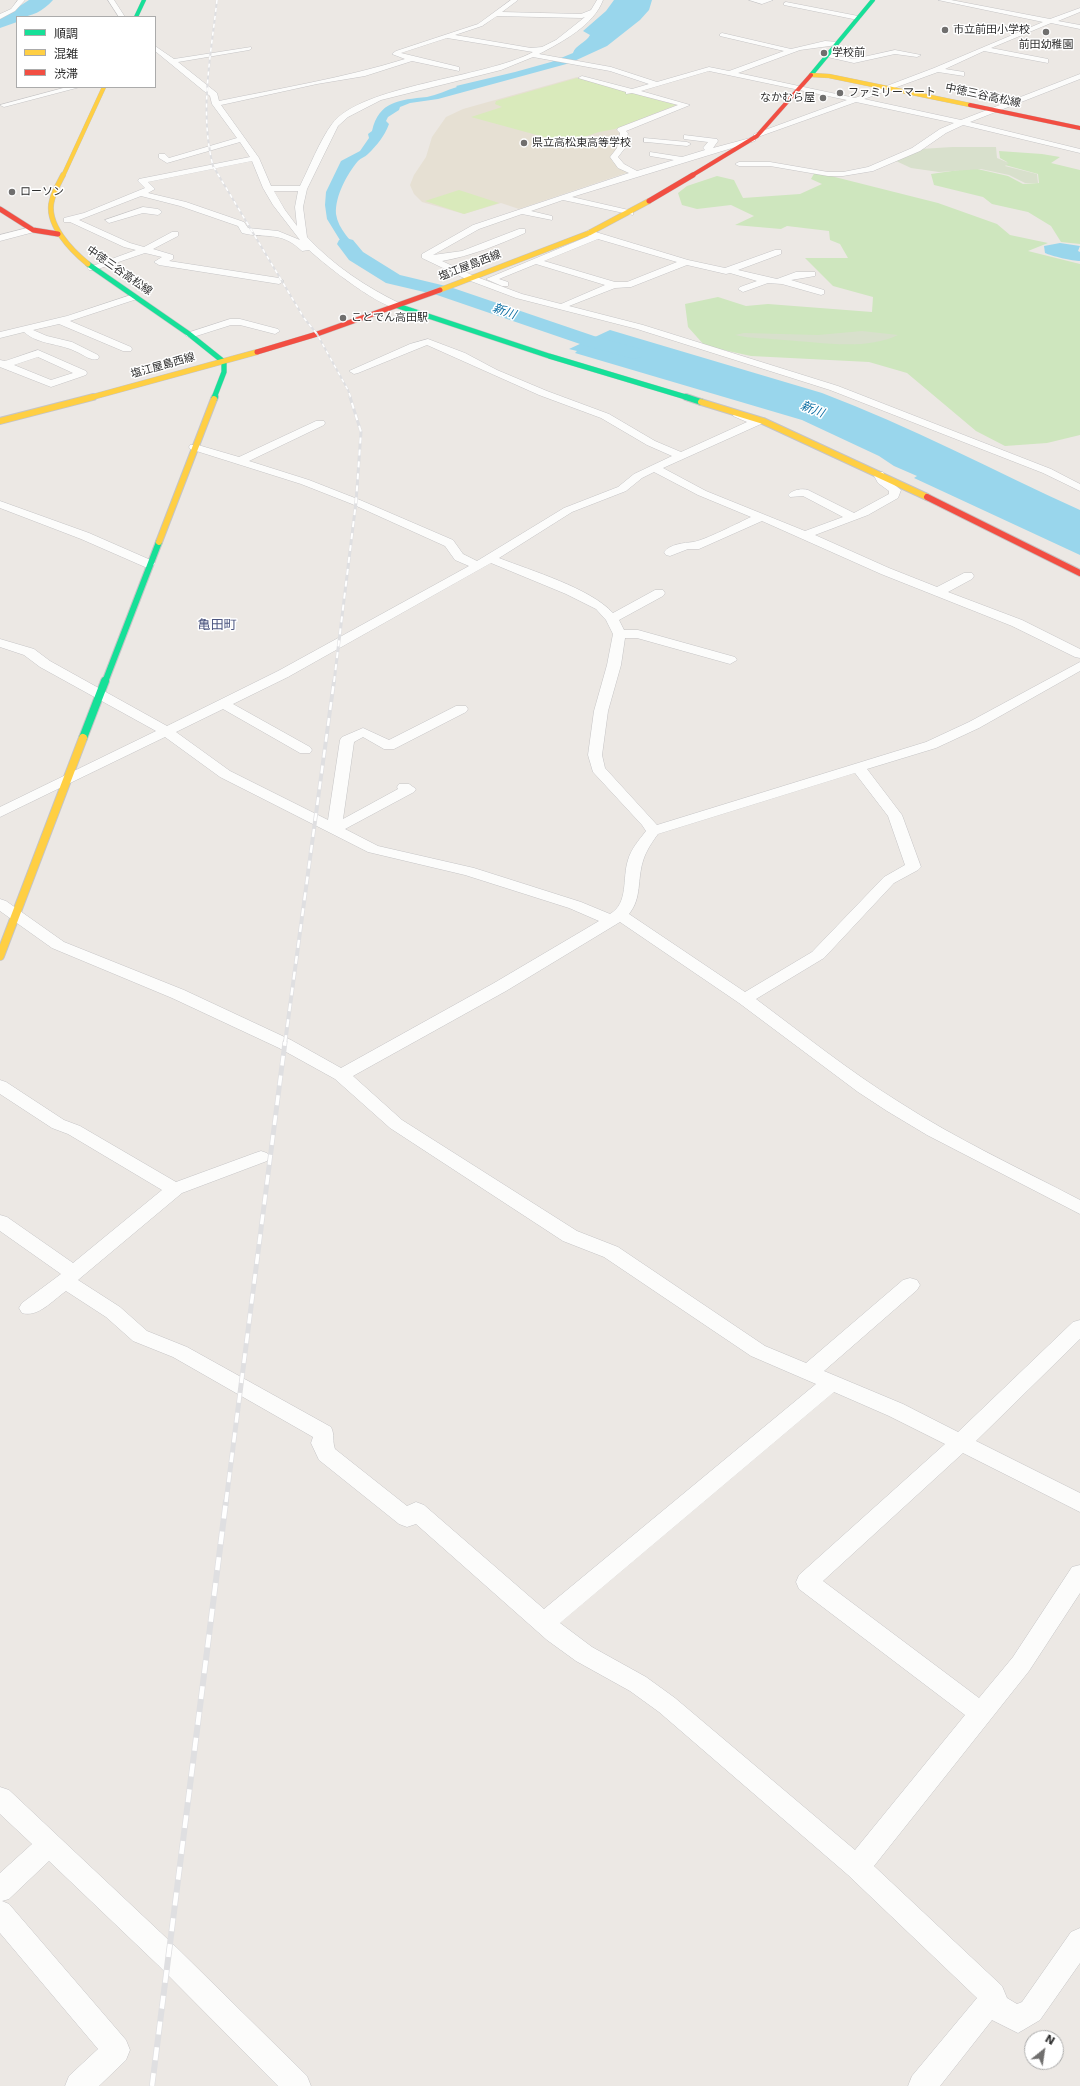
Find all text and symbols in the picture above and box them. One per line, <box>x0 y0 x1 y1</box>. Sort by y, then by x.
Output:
legend <box>16 16 156 88</box>
place label: 市立前田小学校 <box>953 23 1030 37</box>
marker: 市立前田小学校 <box>940 25 950 35</box>
text: 順調 <box>54 27 78 41</box>
marker: 前田幼稚園 <box>1041 27 1051 37</box>
place label: 前田幼稚園 <box>1019 38 1073 52</box>
place label: 学校前 <box>832 46 865 60</box>
text: 混雑 <box>54 47 78 61</box>
marker: 学校前 <box>819 48 829 58</box>
text: 渋滞 <box>54 67 78 81</box>
street label: 中徳三谷高松線 <box>944 82 1022 110</box>
place label: ファミリーマート <box>848 86 936 100</box>
marker: ファミリーマート <box>835 88 845 98</box>
place label: なかむら屋 <box>760 91 815 105</box>
marker: なかむら屋 <box>818 93 828 103</box>
place label: 県立高松東高等学校 <box>532 136 631 150</box>
marker: 県立高松東高等学校 <box>519 138 529 148</box>
place label: ローソン <box>20 185 64 199</box>
marker: ローソン <box>7 187 17 197</box>
street label: 中徳三谷高松線 <box>84 244 154 298</box>
street label: 塩江屋島西線 <box>437 248 503 284</box>
water label: 新川 <box>490 301 518 323</box>
place label: ことでん高田駅 <box>351 311 428 325</box>
marker: ことでん高田駅 <box>338 313 348 323</box>
street label: 塩江屋島西線 <box>129 351 197 381</box>
water label: 新川 <box>798 399 826 421</box>
district label: 亀田町 <box>198 618 236 634</box>
north arrow <box>1024 2030 1064 2070</box>
text: N <box>1043 2032 1057 2048</box>

